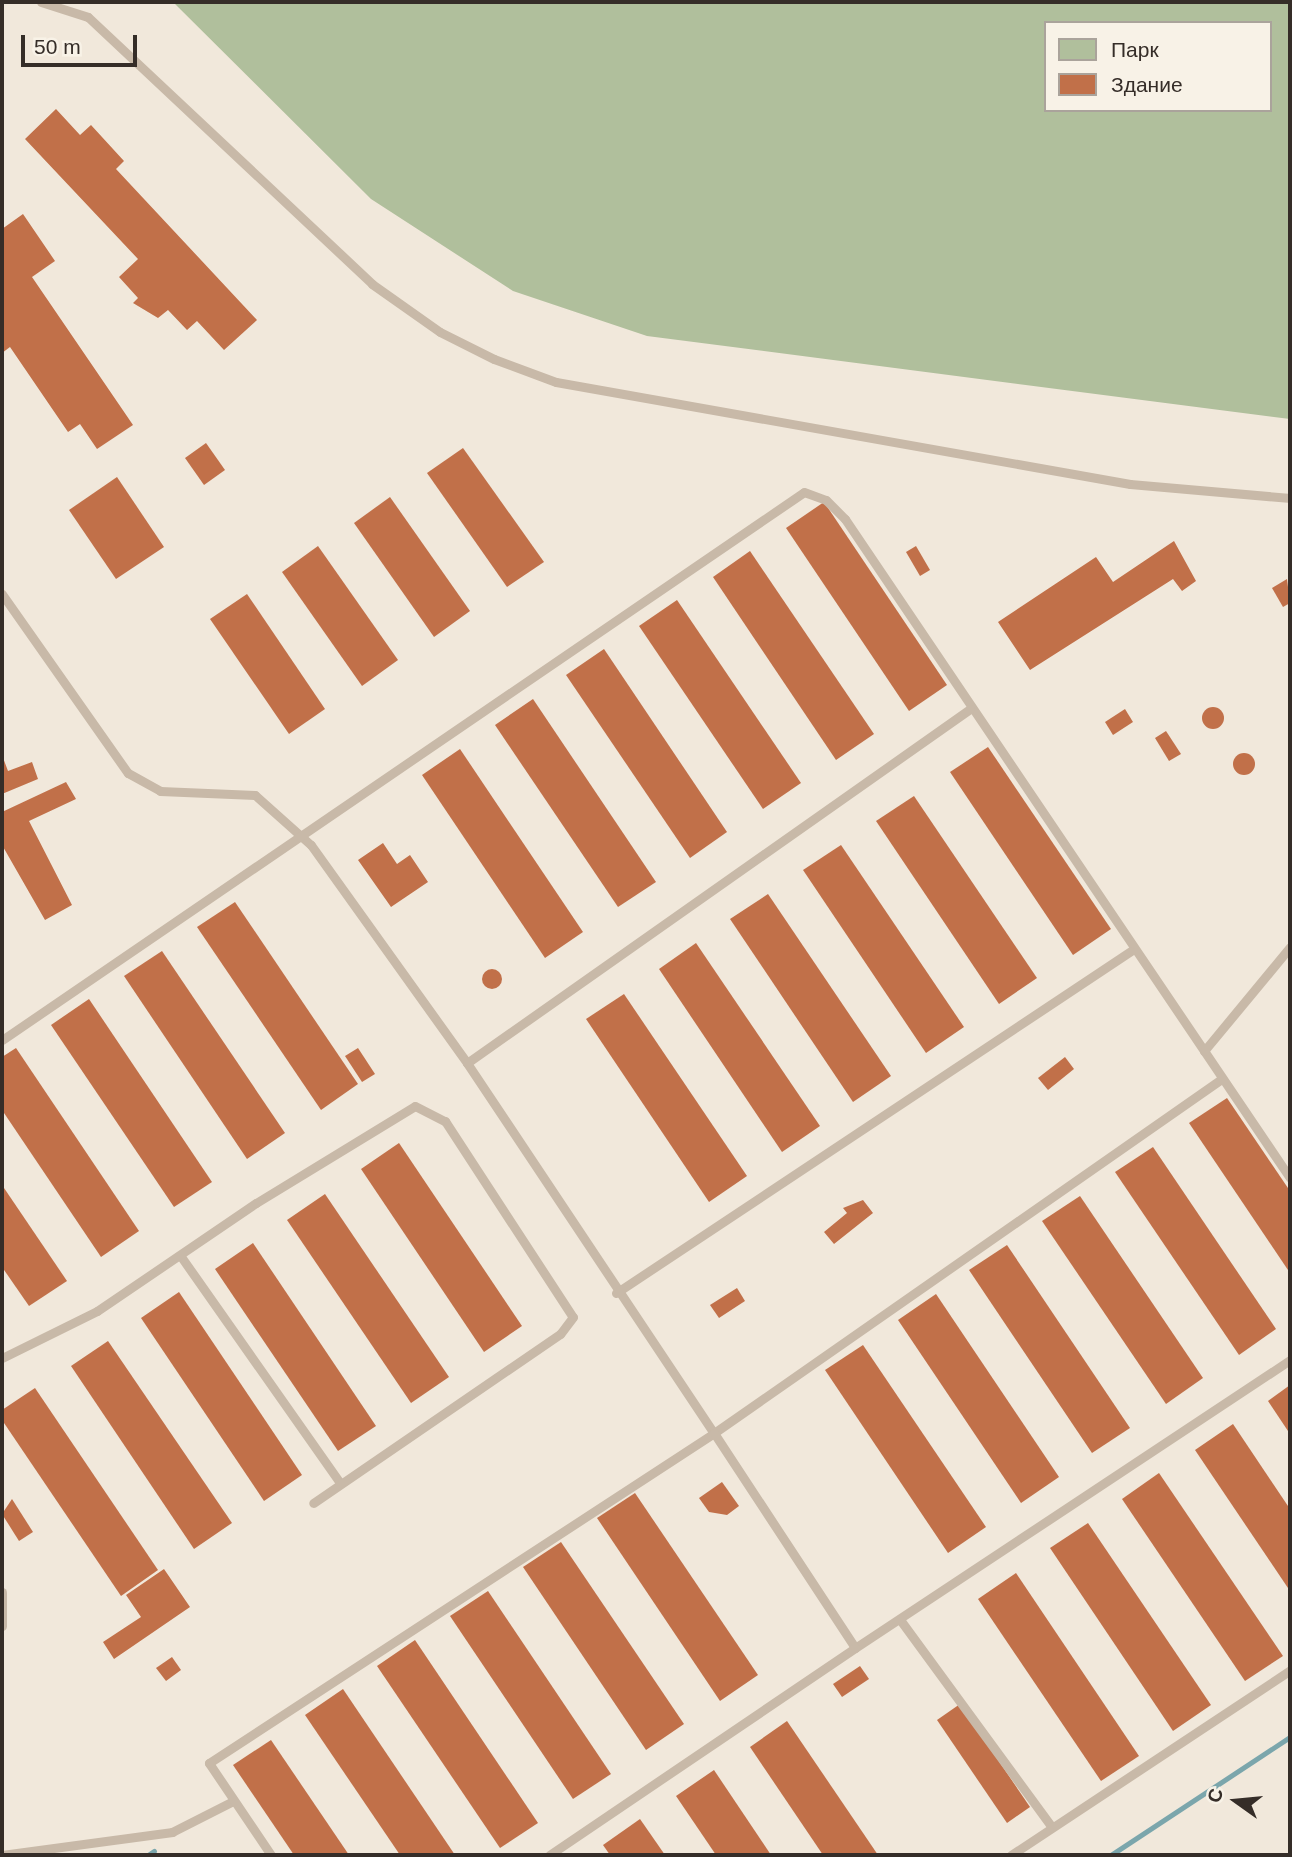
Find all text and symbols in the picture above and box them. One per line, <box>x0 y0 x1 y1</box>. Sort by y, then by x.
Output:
scale bar <box>24 21 140 65</box>
legend <box>1044 21 1271 112</box>
text: 50 m <box>34 35 81 58</box>
text: Парк <box>1111 38 1159 61</box>
text: Здание <box>1111 73 1183 96</box>
north arrow <box>1201 1766 1271 1836</box>
text: С <box>1203 1786 1227 1805</box>

